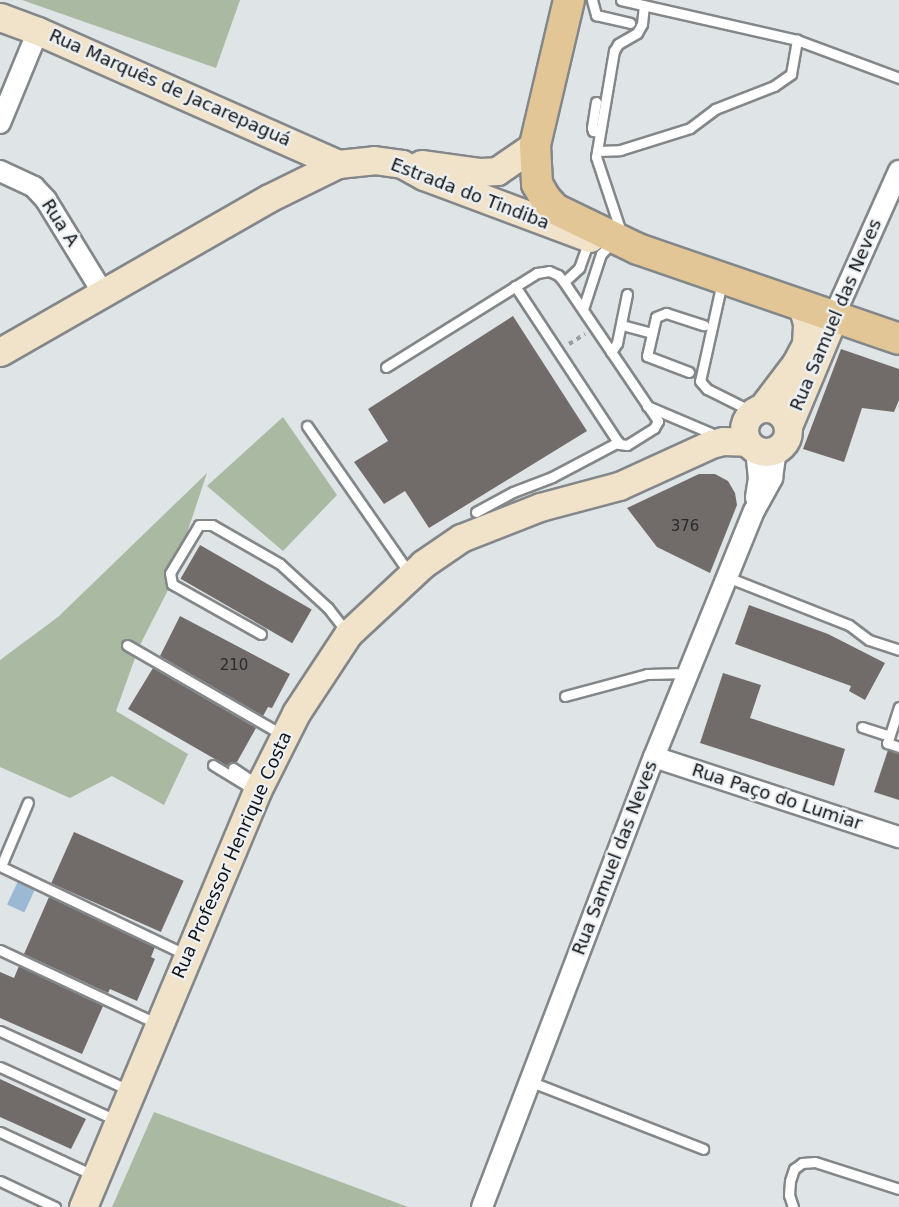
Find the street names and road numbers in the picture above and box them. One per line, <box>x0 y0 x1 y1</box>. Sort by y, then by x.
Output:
street label: Rua Marquês de Jacarepaguá <box>46 25 294 151</box>
street label: Estrada do Tindiba <box>388 154 552 234</box>
street label: Rua A <box>37 195 83 251</box>
street label: Rua Samuel das Neves <box>786 216 886 414</box>
street label: Rua Professor Henrique Costa <box>168 728 296 982</box>
street label: Rua Samuel das Neves <box>568 758 662 958</box>
street label: Rua Paço do Lumiar <box>689 759 865 835</box>

